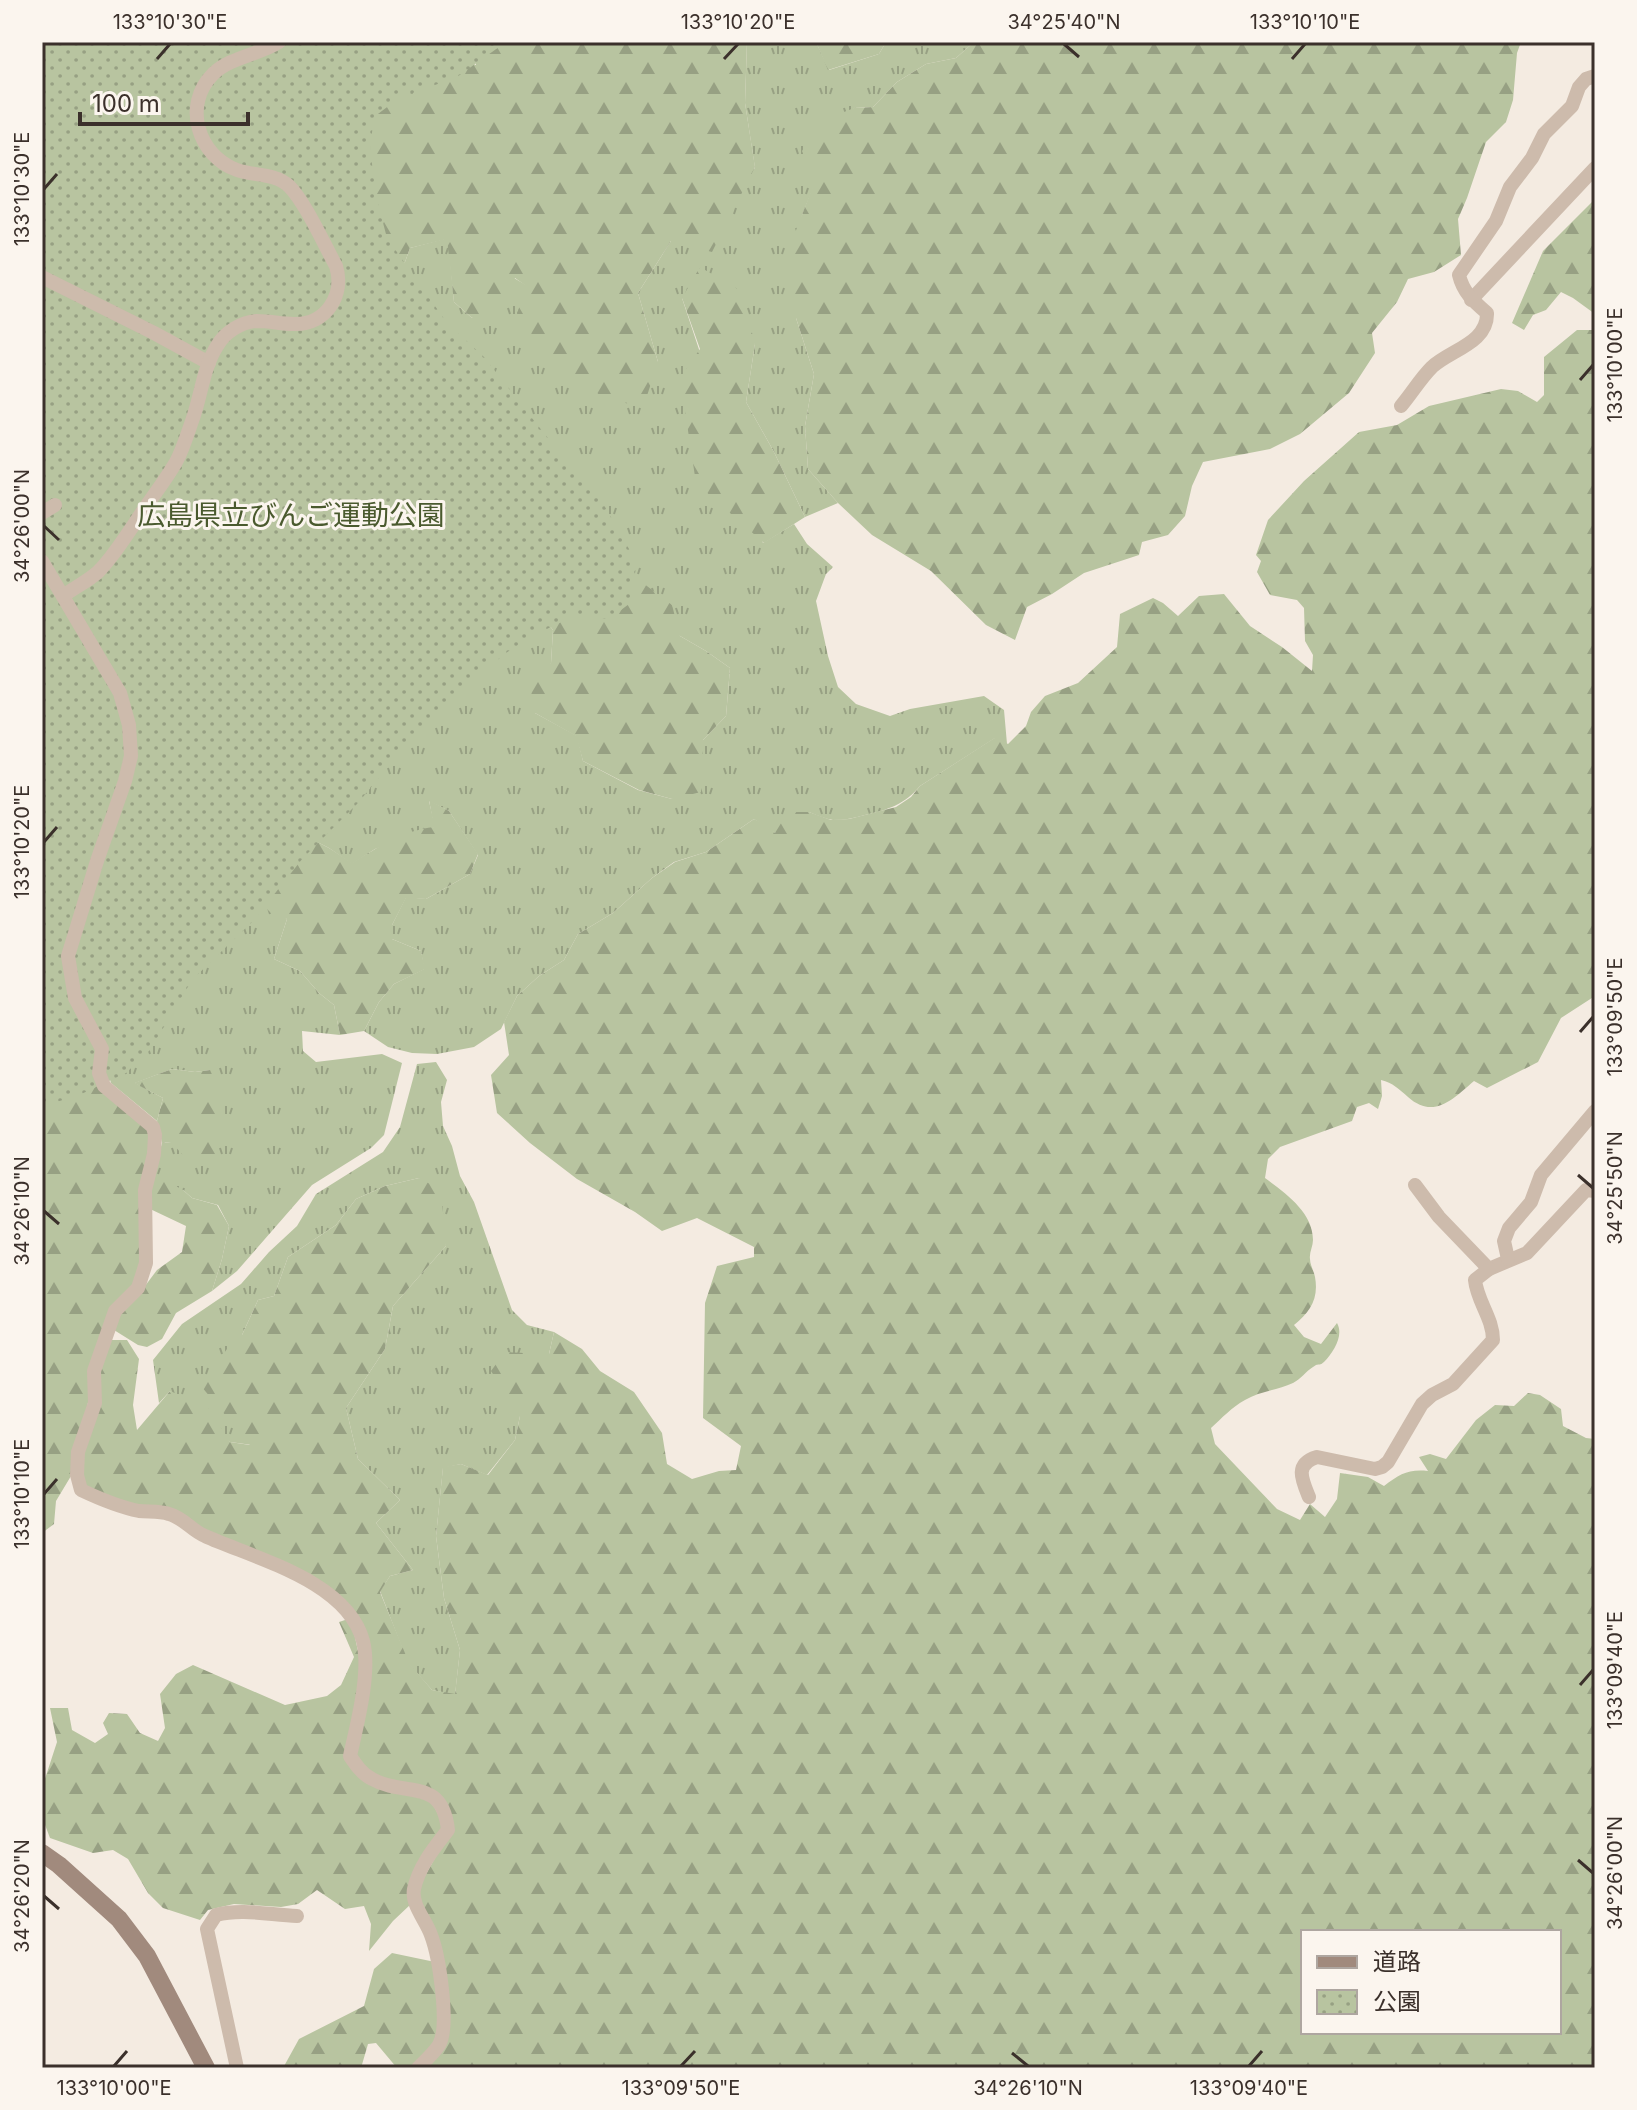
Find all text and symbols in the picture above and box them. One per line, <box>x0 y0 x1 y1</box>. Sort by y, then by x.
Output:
text: 133°10'30"E <box>113 10 227 34</box>
text: 133°10'20"E <box>681 10 795 34</box>
text: 34°25'40"N <box>1007 10 1121 34</box>
text: 133°10'10"E <box>1250 10 1360 34</box>
scale bar <box>80 76 248 126</box>
text: 100 m <box>92 89 160 118</box>
text: 133°10'30"E <box>10 132 34 246</box>
text: 133°10'00"E <box>1603 308 1627 422</box>
text: 34°26'00"N <box>10 469 34 583</box>
park label: 広島県立びんご運動公園 <box>137 498 445 532</box>
text: 133°10'20"E <box>10 785 34 899</box>
text: 133°09'50"E <box>1603 958 1627 1076</box>
text: 34°25'50"N <box>1603 1131 1627 1245</box>
text: 34°26'10"N <box>10 1156 34 1266</box>
text: 133°10'10"E <box>10 1439 34 1549</box>
text: 133°09'40"E <box>1603 1611 1627 1729</box>
text: 34°26'00"N <box>1603 1816 1627 1930</box>
text: 34°26'20"N <box>10 1839 34 1953</box>
legend <box>1301 1930 1561 2034</box>
text: 道路 <box>1373 1947 1421 1976</box>
text: 公園 <box>1373 1987 1421 2016</box>
text: 133°10'00"E <box>57 2076 171 2100</box>
text: 133°09'50"E <box>622 2076 740 2100</box>
text: 34°26'10"N <box>973 2076 1083 2100</box>
text: 133°09'40"E <box>1190 2076 1308 2100</box>

